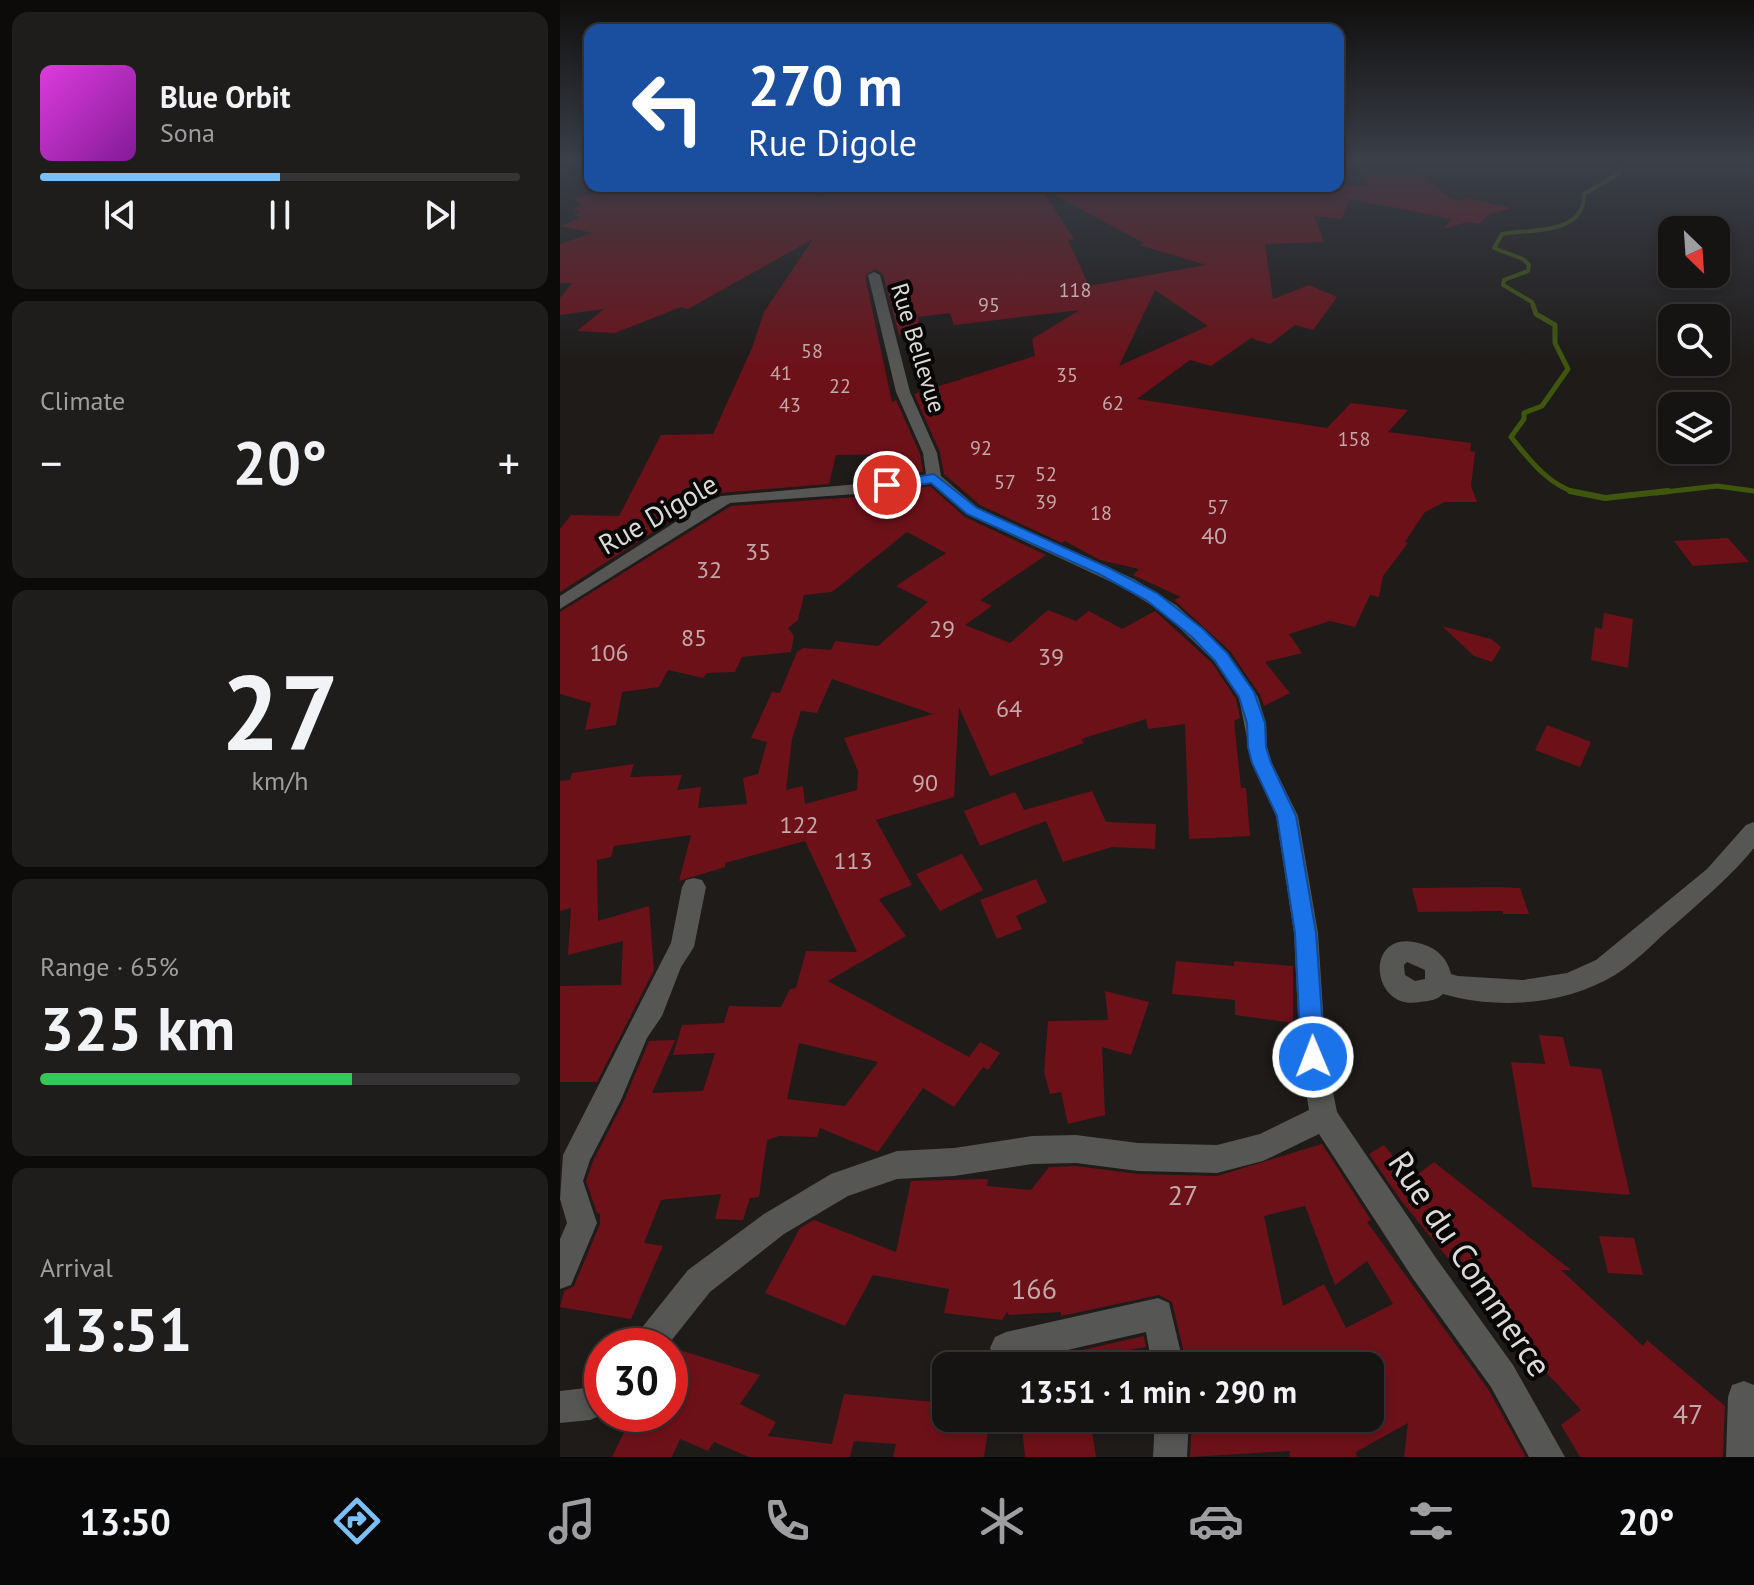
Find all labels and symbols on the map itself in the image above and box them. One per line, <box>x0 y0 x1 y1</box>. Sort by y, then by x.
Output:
north arrow <box>1658 216 1730 288</box>
house number: 118 <box>1059 277 1091 303</box>
street label: Rue Bellevue <box>884 279 953 417</box>
house number: 95 <box>978 292 1000 318</box>
house number: 58 <box>801 338 823 364</box>
house number: 41 <box>770 360 792 386</box>
house number: 35 <box>1056 362 1078 388</box>
house number: 22 <box>829 373 851 399</box>
house number: 62 <box>1102 390 1124 416</box>
house number: 43 <box>779 392 801 418</box>
house number: 158 <box>1338 426 1370 452</box>
house number: 92 <box>970 435 992 461</box>
pin <box>853 451 921 519</box>
house number: 52 <box>1035 461 1057 487</box>
street label: Rue Digole <box>592 465 724 562</box>
house number: 57 <box>994 469 1016 495</box>
house number: 39 <box>1035 489 1057 515</box>
house number: 57 <box>1207 494 1229 520</box>
house number: 18 <box>1090 500 1112 526</box>
house number: 40 <box>1201 520 1227 551</box>
house number: 35 <box>745 536 771 567</box>
house number: 32 <box>696 554 722 585</box>
house number: 29 <box>929 613 955 644</box>
house number: 85 <box>681 622 707 653</box>
house number: 106 <box>589 637 629 668</box>
house number: 39 <box>1038 641 1064 672</box>
house number: 64 <box>996 693 1022 724</box>
house number: 90 <box>912 767 938 798</box>
house number: 122 <box>779 809 819 840</box>
house number: 113 <box>833 845 873 876</box>
position arrow <box>1271 1015 1355 1099</box>
street label: Rue du Commerce <box>1379 1142 1562 1385</box>
house number: 27 <box>1168 1176 1198 1213</box>
house number: 166 <box>1011 1270 1057 1307</box>
speed limit sign: 30 <box>584 1328 688 1432</box>
house number: 47 <box>1673 1395 1703 1432</box>

